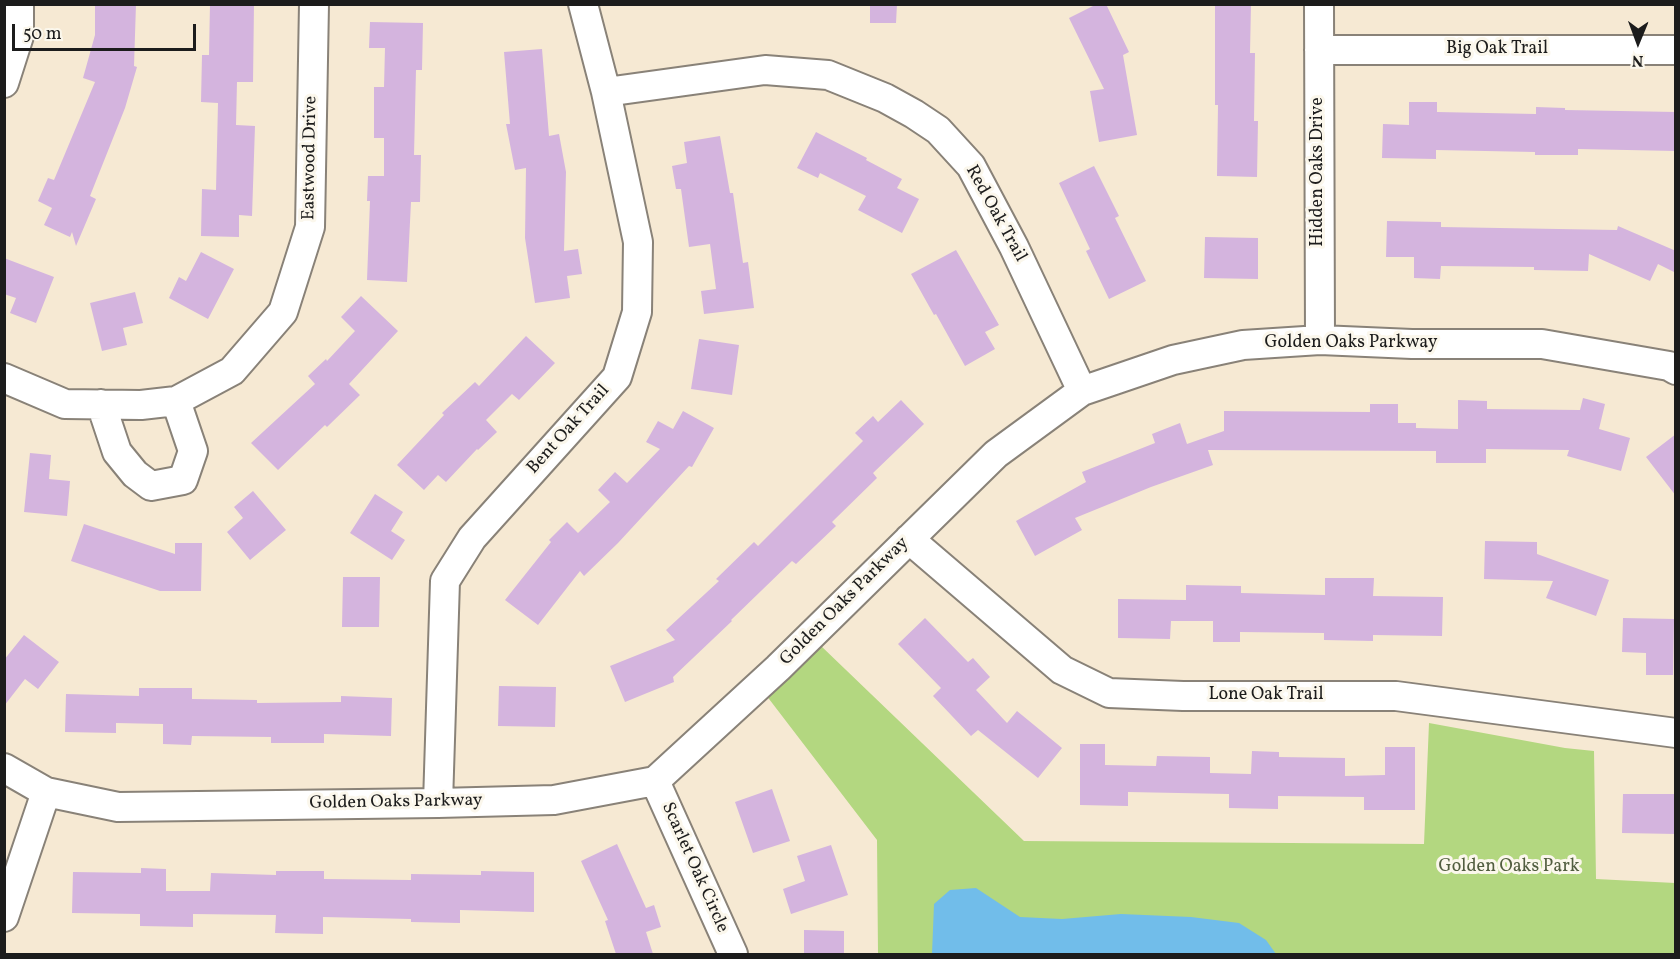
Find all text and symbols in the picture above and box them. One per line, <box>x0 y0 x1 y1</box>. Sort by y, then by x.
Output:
scale bar <box>15 12 200 50</box>
north arrow <box>1608 12 1668 72</box>
text: 50 m <box>23 22 62 47</box>
street label: Big Oak Trail <box>1446 39 1548 61</box>
text: N <box>1632 49 1644 71</box>
street label: Eastwood Drive <box>299 96 323 220</box>
street label: Hidden Oaks Drive <box>1308 97 1330 247</box>
street label: Red Oak Trail <box>960 162 1030 266</box>
street label: Golden Oaks Parkway <box>1264 333 1438 355</box>
street label: Bent Oak Trail <box>523 381 615 479</box>
street label: Golden Oaks Parkway <box>776 533 914 671</box>
street label: Lone Oak Trail <box>1208 685 1324 707</box>
street label: Golden Oaks Parkway <box>309 791 483 815</box>
street label: Scarlet Oak Circle <box>656 800 732 936</box>
park label: Golden Oaks Park <box>1439 857 1579 879</box>

